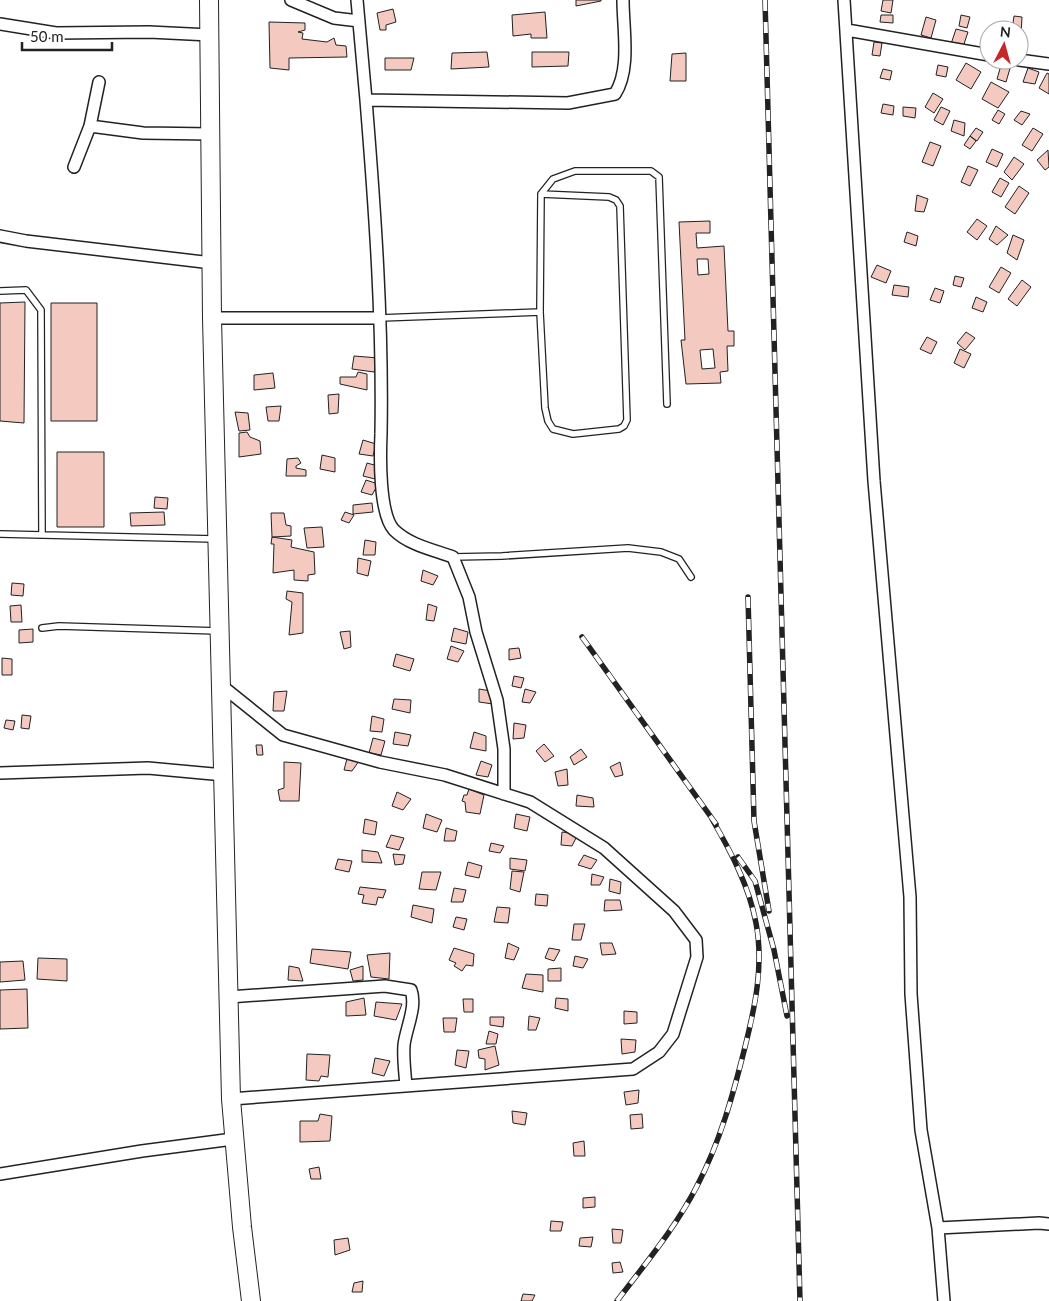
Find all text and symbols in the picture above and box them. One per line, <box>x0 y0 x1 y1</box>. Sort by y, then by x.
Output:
scale bar <box>22 20 112 52</box>
north arrow <box>979 20 1029 70</box>
text: N <box>999 23 1012 41</box>
text: 50 m <box>30 27 64 45</box>

